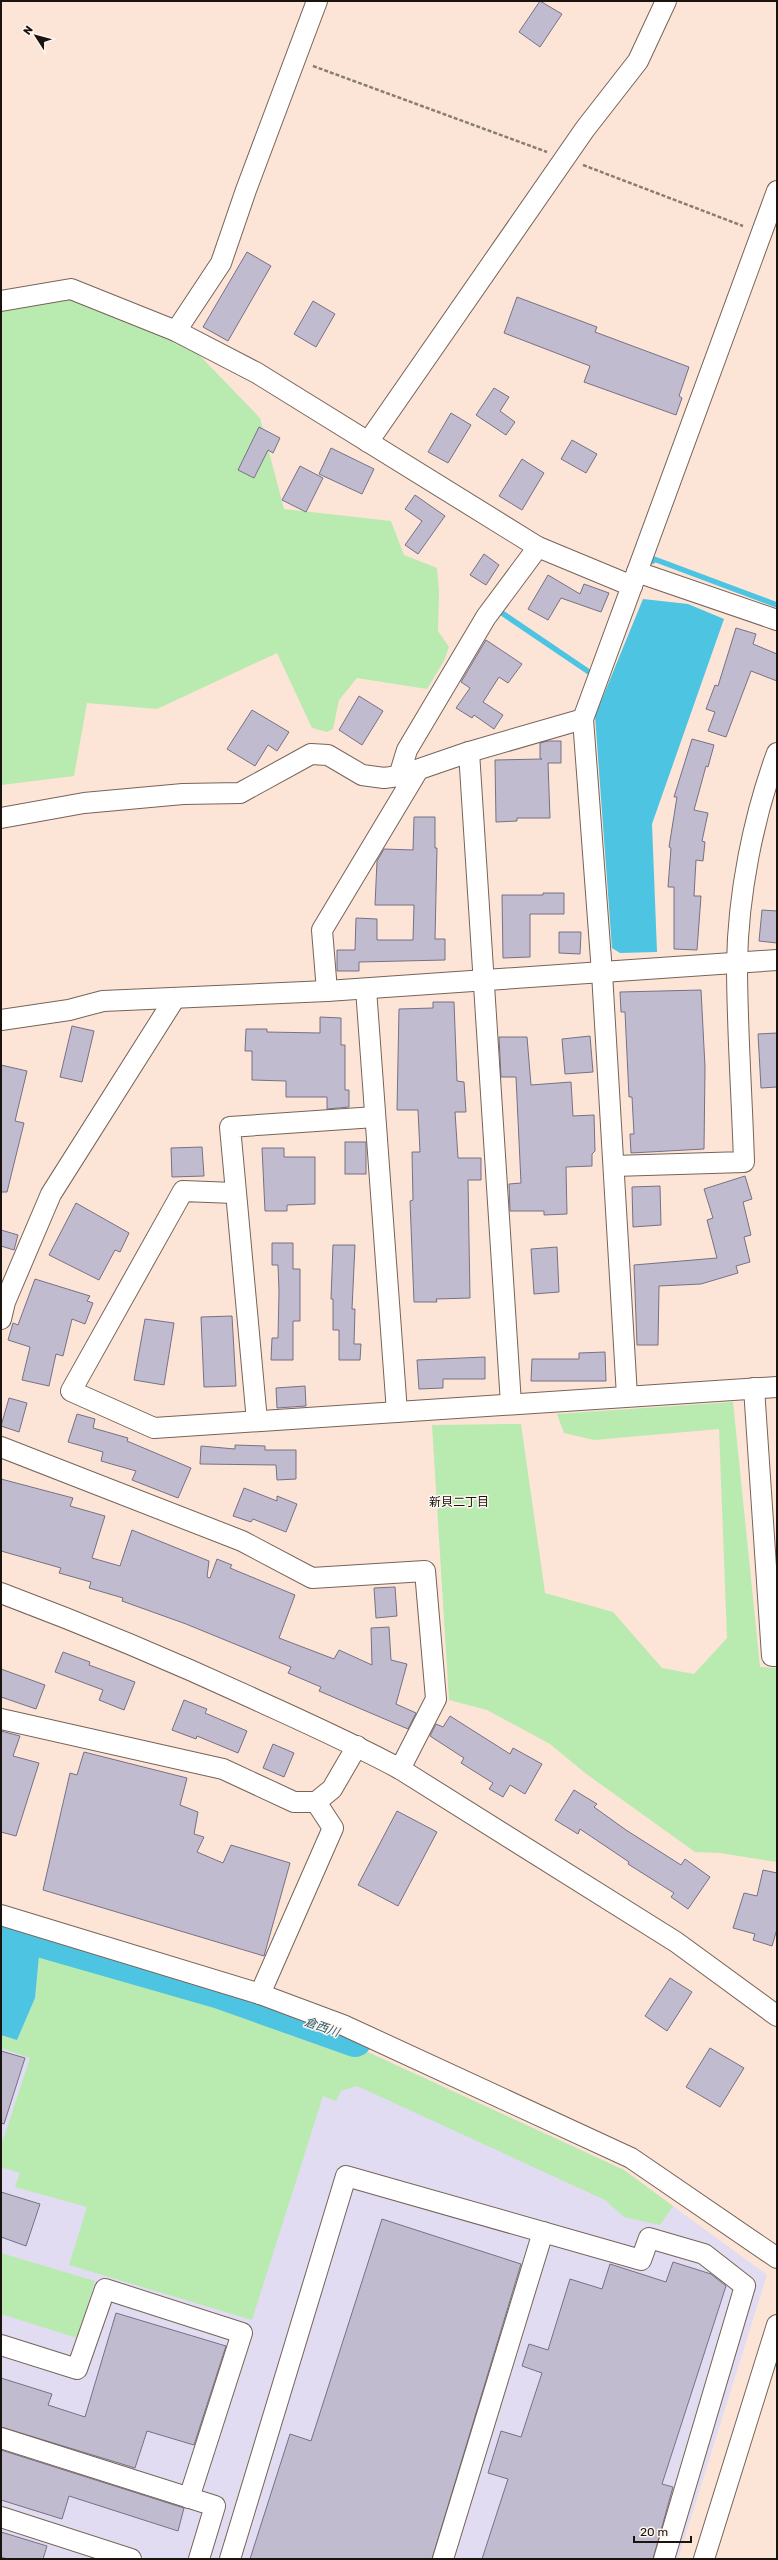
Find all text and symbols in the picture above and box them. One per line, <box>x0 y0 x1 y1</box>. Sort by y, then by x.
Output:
north arrow <box>16 16 56 56</box>
text: N <box>21 23 36 37</box>
district label: 新貝二丁目 <box>429 1495 489 1509</box>
water label: 倉西川 <box>303 2015 343 2040</box>
scale bar <box>634 2518 691 2544</box>
text: 20 m <box>640 2525 668 2539</box>

